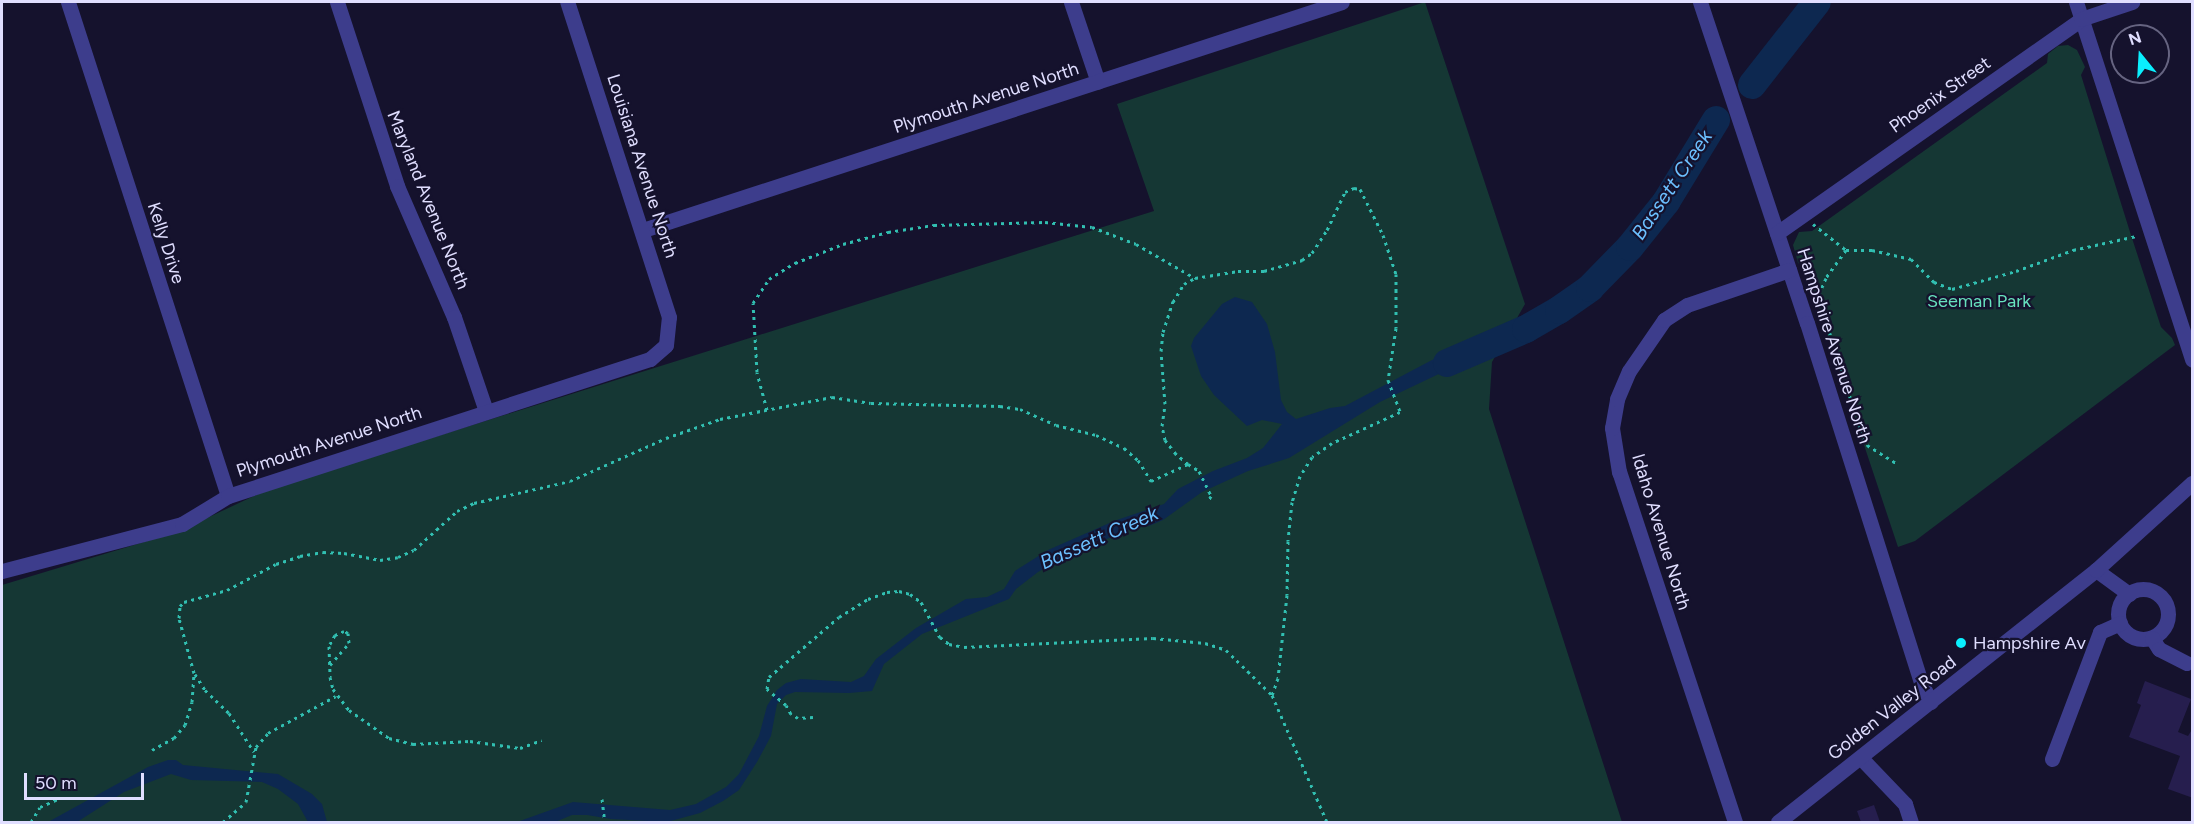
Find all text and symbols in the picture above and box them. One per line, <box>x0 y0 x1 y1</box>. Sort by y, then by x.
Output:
north arrow <box>2110 24 2170 84</box>
text: N <box>2126 27 2144 49</box>
street label: Phoenix Street <box>1885 52 1995 138</box>
street label: Plymouth Avenue North <box>891 58 1081 138</box>
street label: Louisiana Avenue North <box>602 71 682 261</box>
street label: Maryland Avenue North <box>382 108 474 292</box>
water label: Bassett Creek <box>1627 126 1717 244</box>
street label: Kelly Drive <box>143 200 189 286</box>
street label: Hampshire Avenue North <box>1792 246 1876 446</box>
park label: Seeman Park <box>1927 290 2031 312</box>
street label: Plymouth Avenue North <box>234 402 424 482</box>
street label: Idaho Avenue North <box>1627 451 1695 613</box>
water label: Bassett Creek <box>1036 501 1162 575</box>
place label: Hampshire Av <box>1973 632 2086 654</box>
marker: Hampshire Av <box>1954 636 1968 650</box>
street label: Golden Valley Road <box>1824 651 1960 765</box>
scale bar <box>27 761 147 799</box>
text: 50 m <box>35 772 77 794</box>

